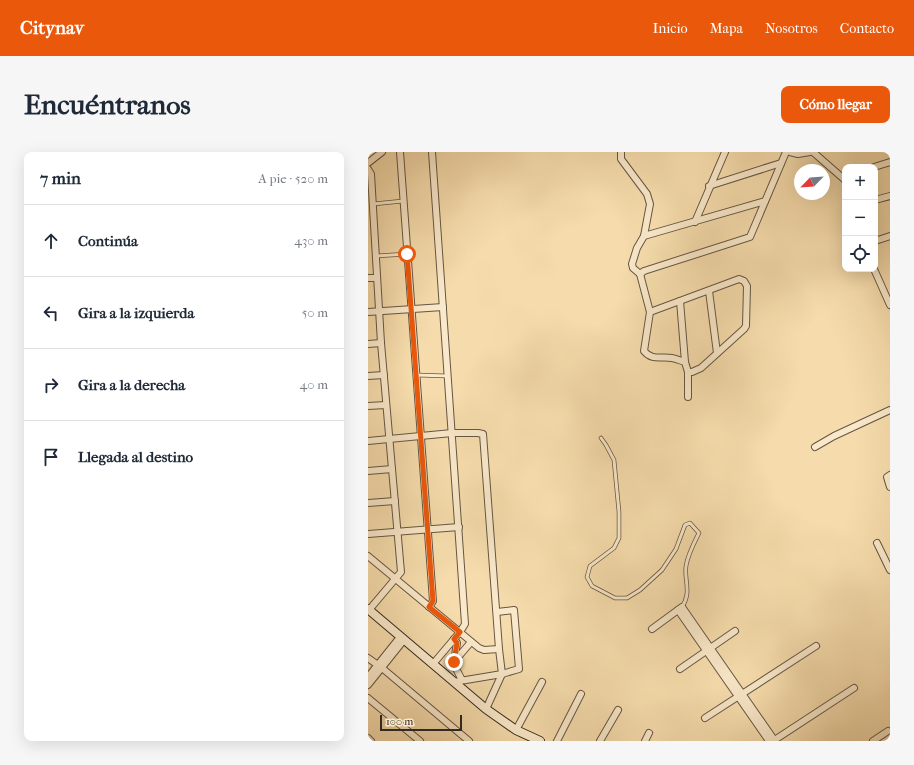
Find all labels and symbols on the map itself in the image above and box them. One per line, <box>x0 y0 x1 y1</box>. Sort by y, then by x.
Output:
north arrow <box>794 164 830 200</box>
route start <box>398 245 416 263</box>
route end <box>445 653 463 671</box>
scale bar <box>380 713 462 732</box>

